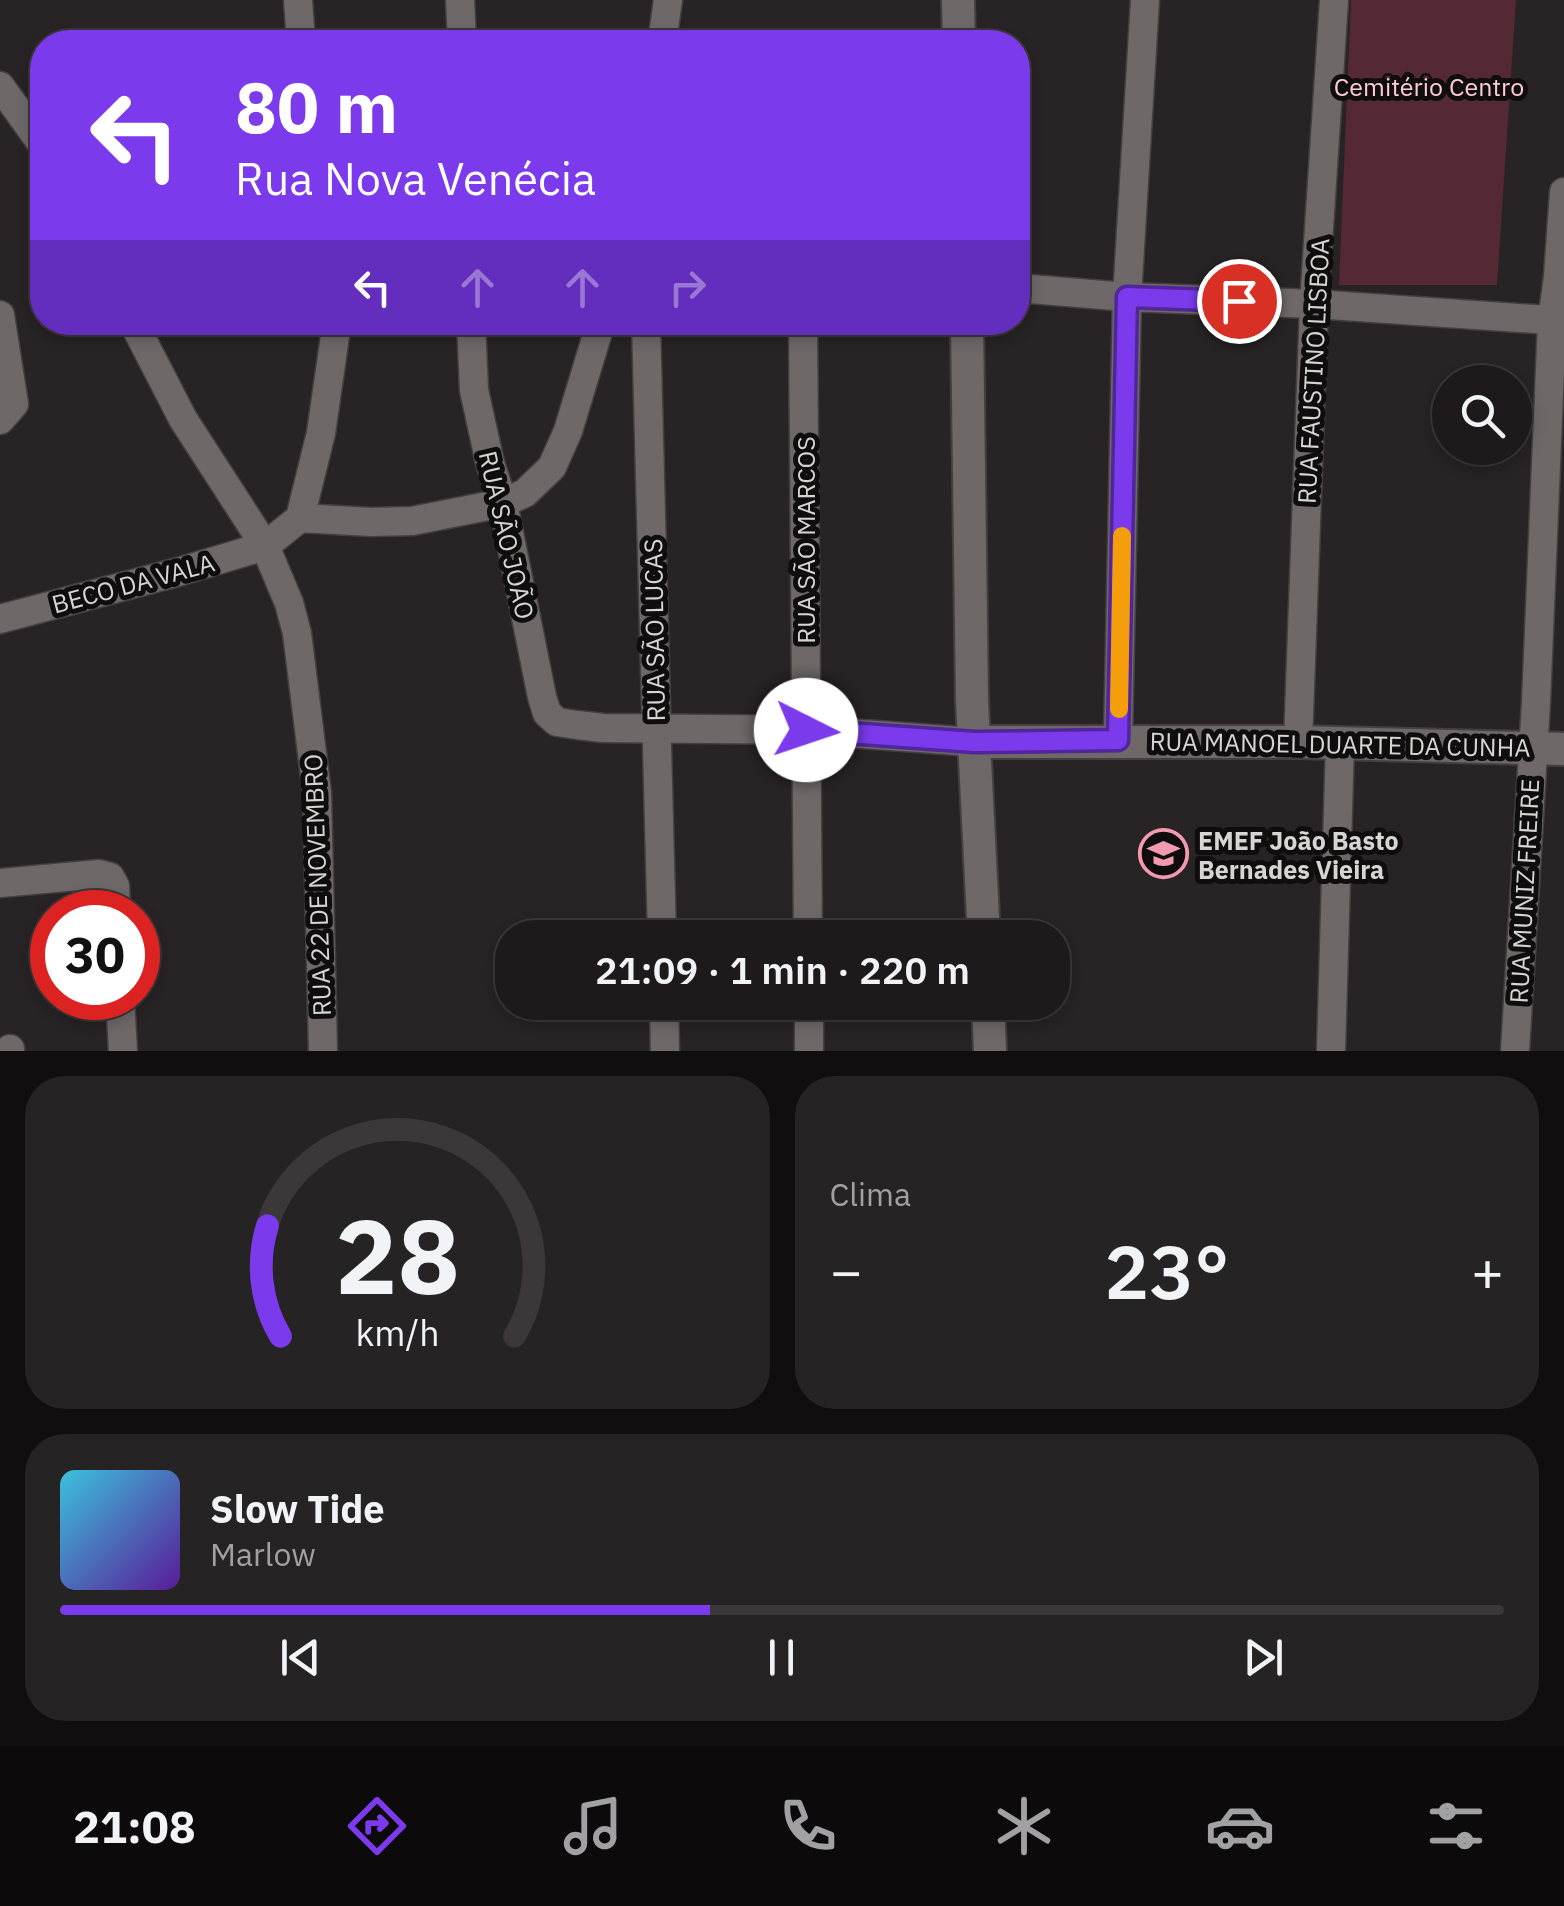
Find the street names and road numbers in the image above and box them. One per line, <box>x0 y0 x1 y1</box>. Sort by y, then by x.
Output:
street label: RUA FAUSTINO LISBOA <box>1290 237 1336 505</box>
street label: RUA SÃO MARCOS <box>789 436 822 644</box>
street label: RUA SÃO JOÃO <box>472 448 542 622</box>
street label: RUA SÃO LUCAS <box>636 538 672 722</box>
street label: BECO DA VALA <box>48 545 218 621</box>
street label: RUA MANOEL DUARTE DA CUNHA <box>1149 724 1531 764</box>
street label: RUA 22 DE NOVEMBRO <box>296 753 338 1017</box>
street label: RUA MUNIZ FREIRE <box>1502 778 1546 1004</box>

